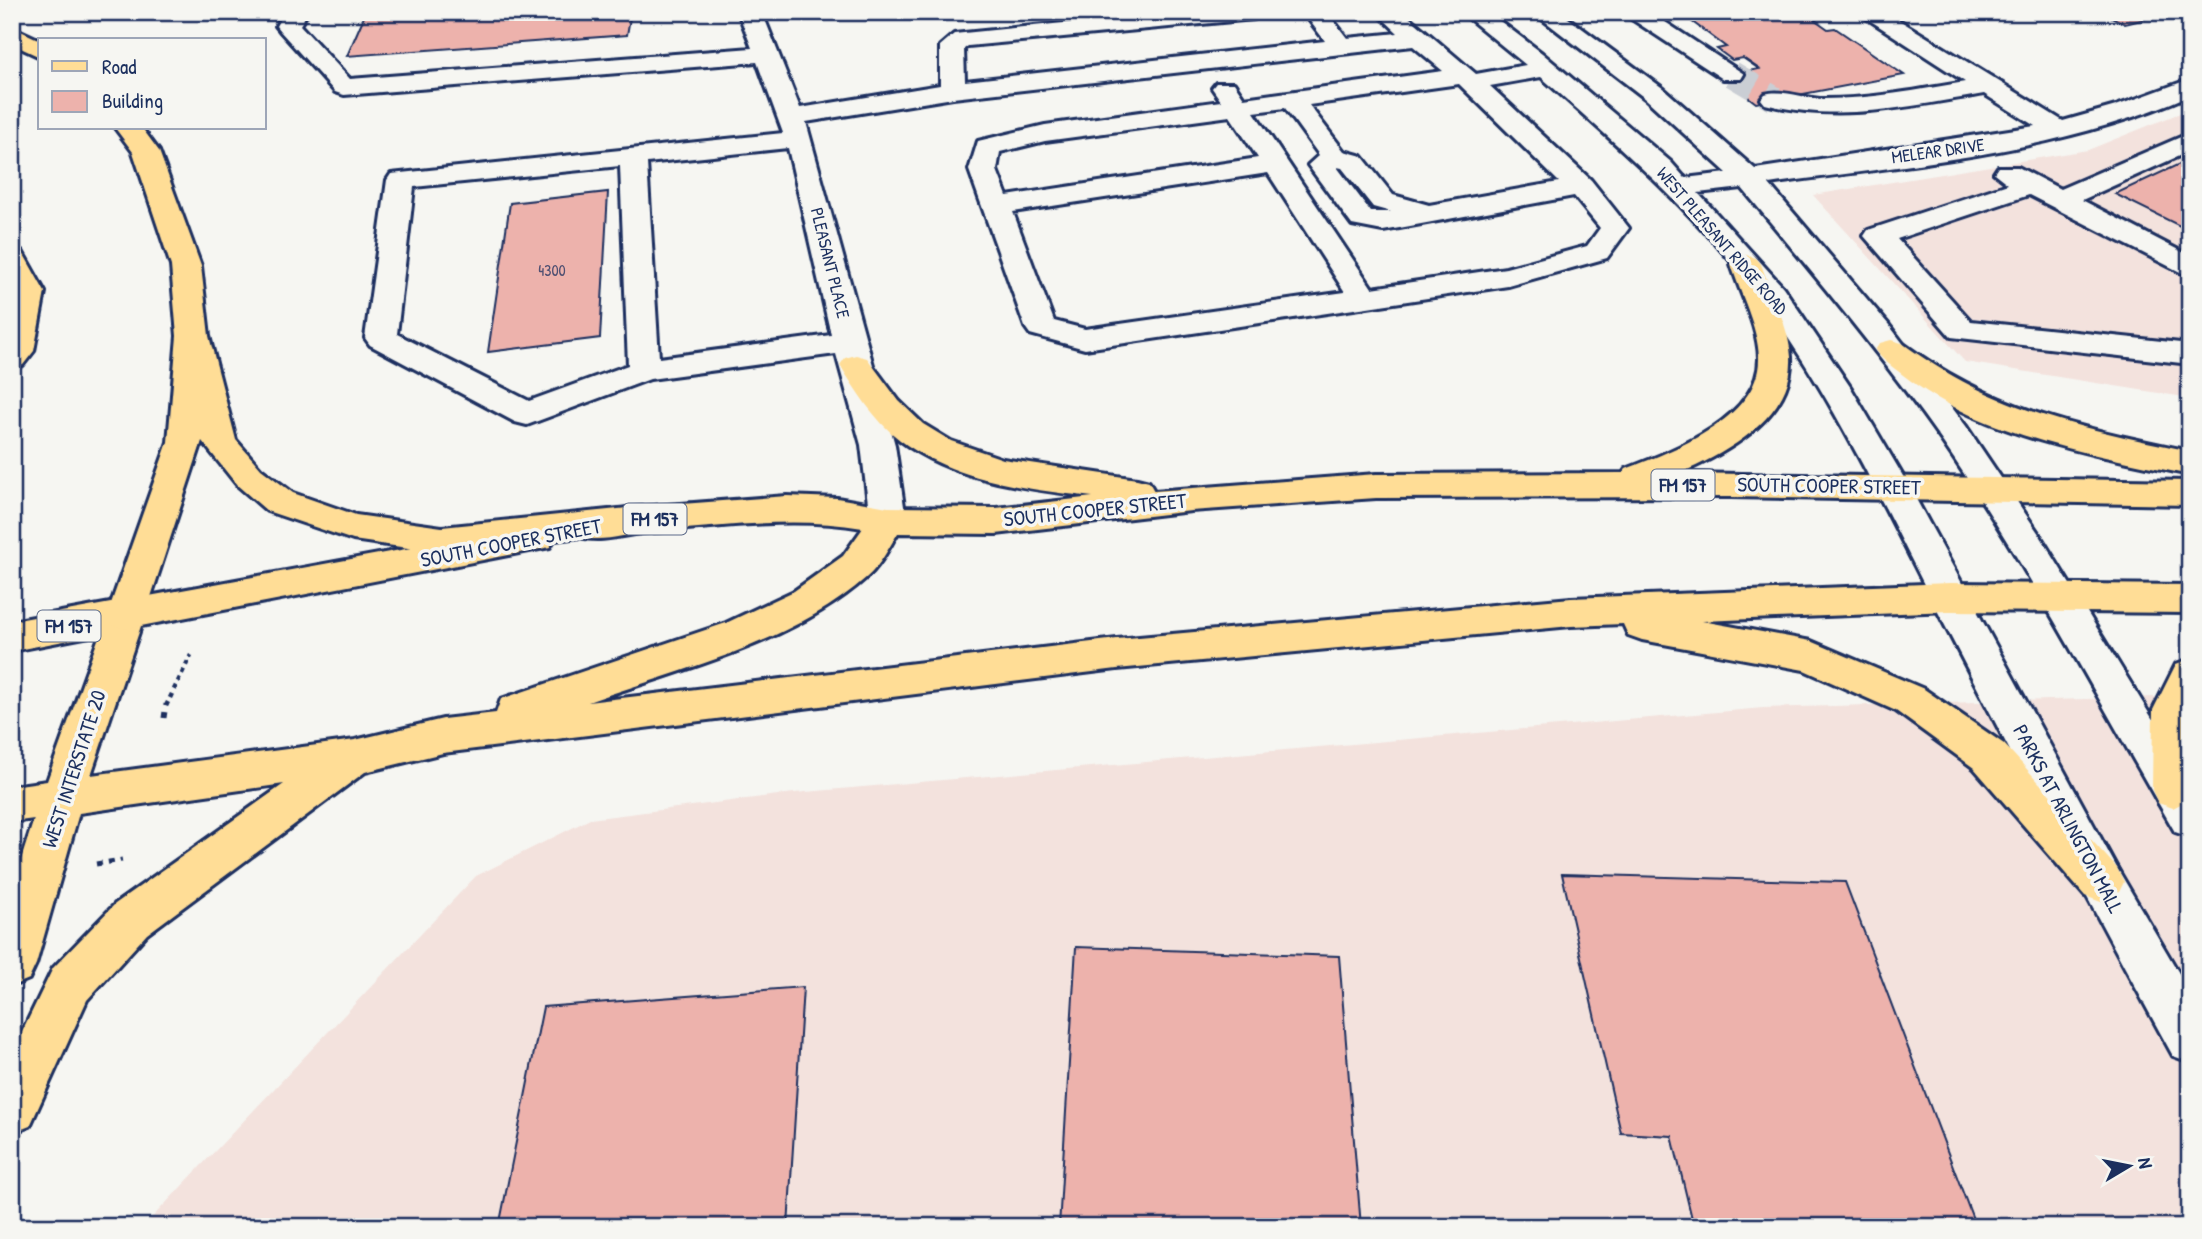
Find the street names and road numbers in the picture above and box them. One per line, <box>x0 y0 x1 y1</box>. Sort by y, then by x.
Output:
street label: MELEAR DRIVE <box>1890 132 1986 169</box>
street label: WEST PLEASANT RIDGE ROAD <box>1651 161 1794 320</box>
street label: PLEASANT PLACE <box>805 205 856 321</box>
street label: SOUTH COOPER STREET <box>1737 469 1922 502</box>
road number: FM 157 <box>1652 470 1714 500</box>
street label: SOUTH COOPER STREET <box>1002 485 1189 534</box>
road number: FM 157 <box>624 504 686 534</box>
street label: SOUTH COOPER STREET <box>418 511 605 574</box>
road number: FM 157 <box>38 610 100 642</box>
street label: WEST INTERSTATE 20 <box>34 686 113 851</box>
street label: PARKS AT ARLINGTON MALL <box>2006 719 2131 918</box>

